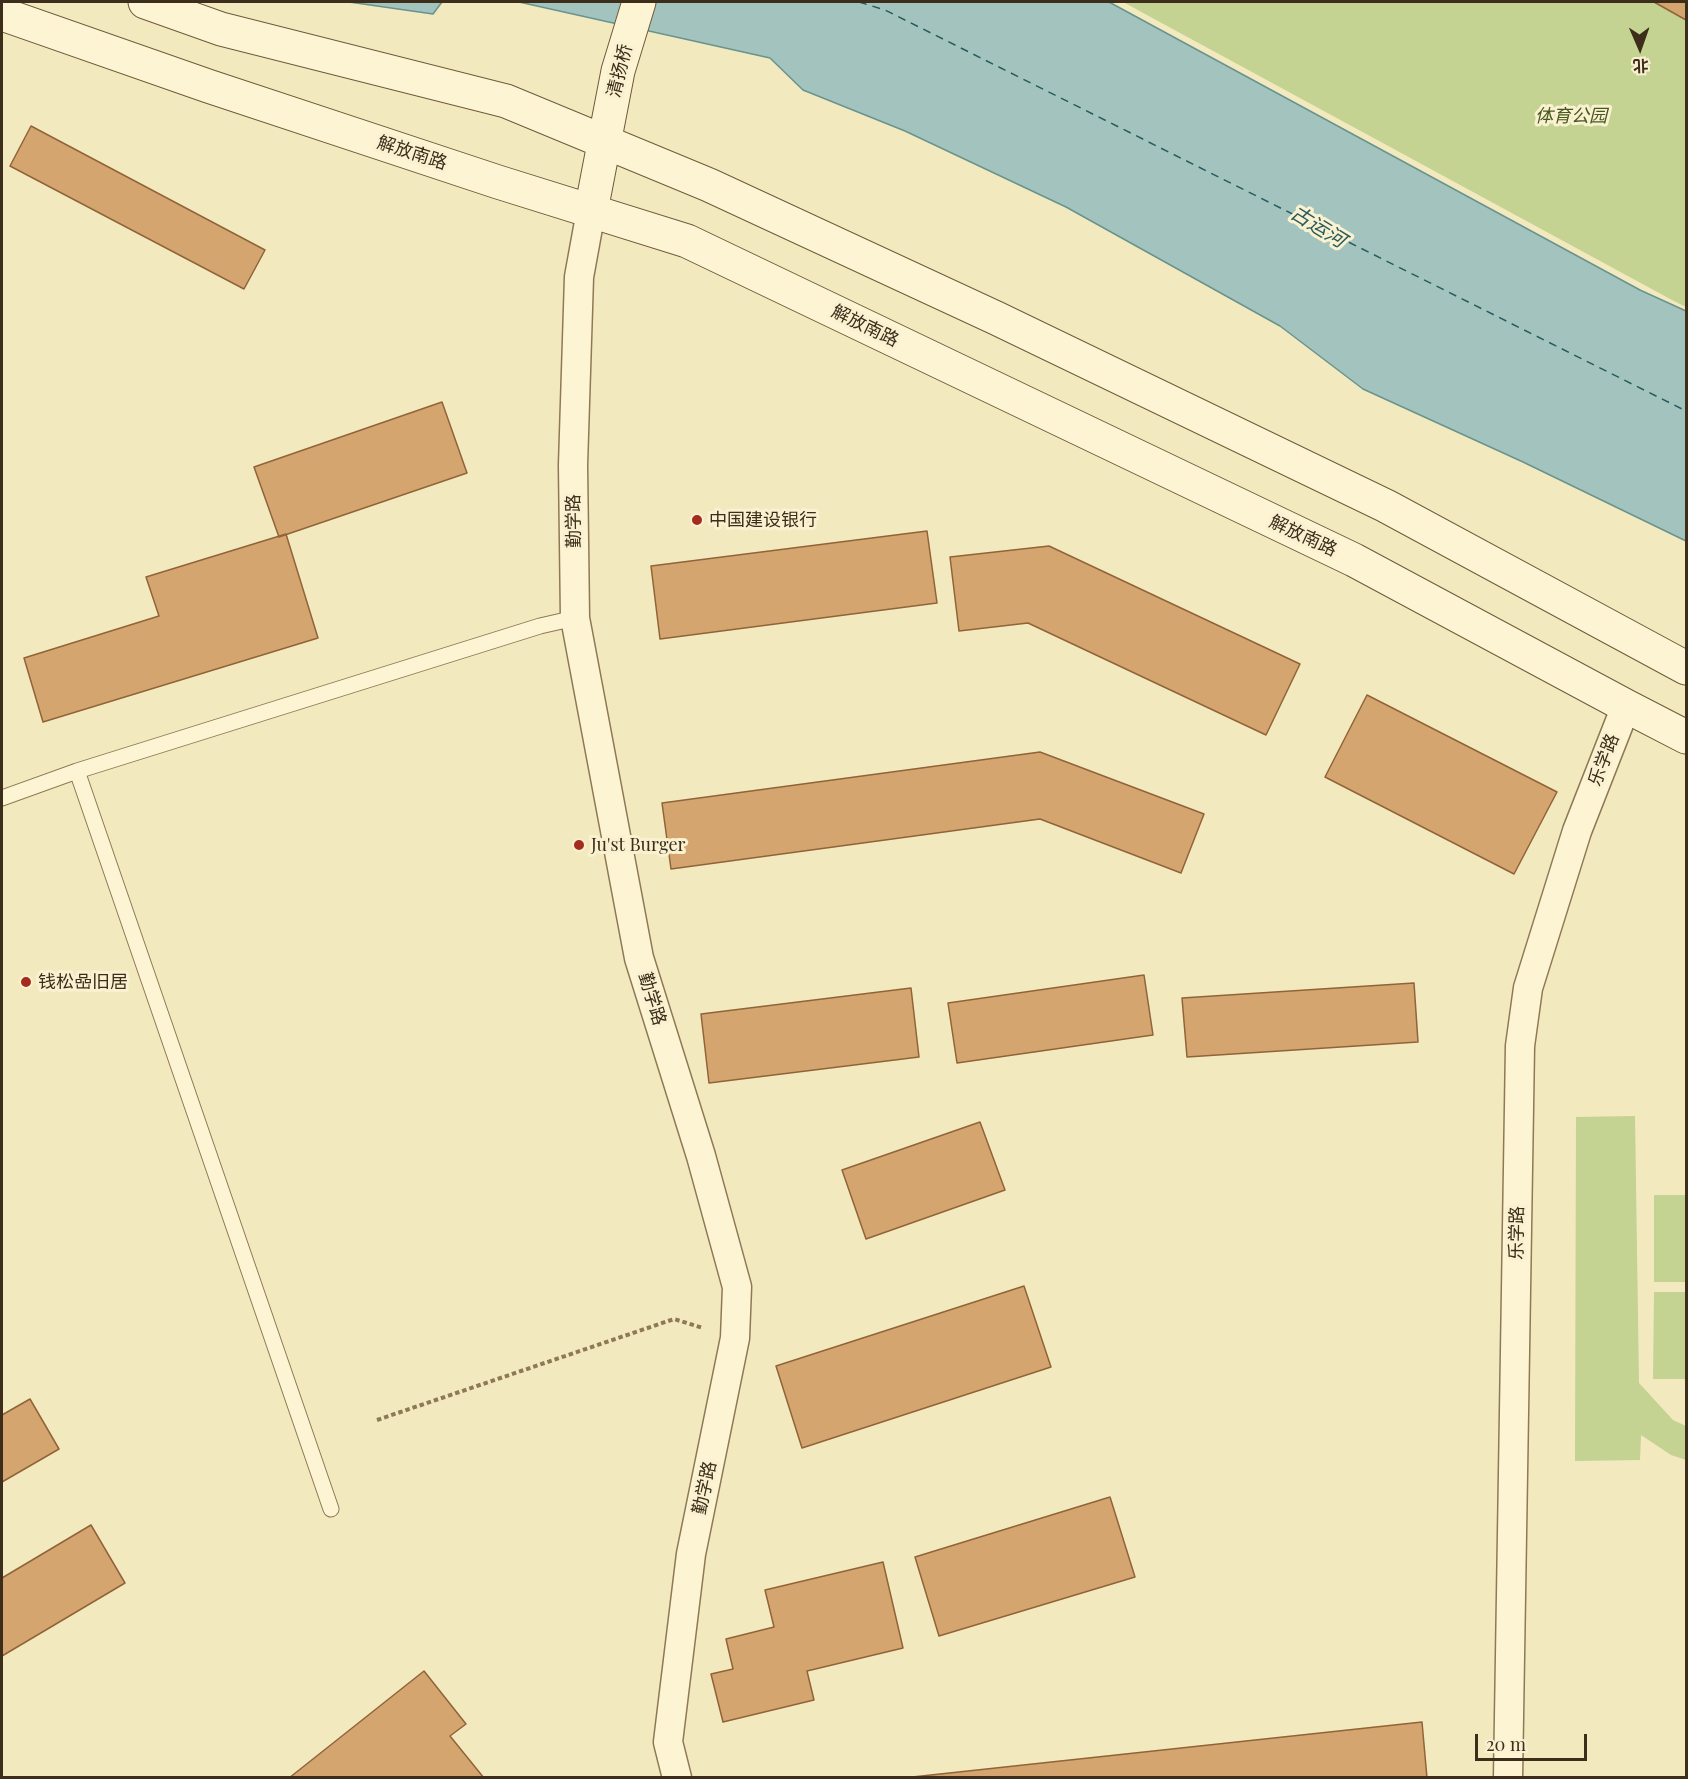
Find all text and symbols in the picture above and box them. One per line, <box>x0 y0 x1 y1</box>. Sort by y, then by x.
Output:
north arrow <box>1610 18 1670 78</box>
street label: 清扬桥 <box>603 42 637 100</box>
text: 北 <box>1632 56 1649 77</box>
park label: 体育公园 <box>1535 105 1607 127</box>
street label: 解放南路 <box>374 132 450 174</box>
water label: 古运河 <box>1286 201 1350 253</box>
street label: 解放南路 <box>828 301 902 351</box>
street label: 勤学路 <box>563 494 585 548</box>
place label: 中国建设银行 <box>709 509 817 531</box>
street label: 解放南路 <box>1266 511 1340 561</box>
marker: 中国建设银行 <box>690 513 704 527</box>
street label: 乐学路 <box>1584 731 1624 789</box>
place label: Ju'st Burger <box>591 834 685 856</box>
marker: Ju'st Burger <box>572 838 586 852</box>
street label: 勤学路 <box>634 970 670 1028</box>
place label: 钱松喦旧居 <box>38 971 128 993</box>
marker: 钱松喦旧居 <box>19 975 33 989</box>
street label: 乐学路 <box>1506 1206 1528 1260</box>
street label: 勤学路 <box>689 1459 721 1517</box>
scale bar <box>1478 1722 1590 1760</box>
text: 20 m <box>1486 1732 1526 1756</box>

